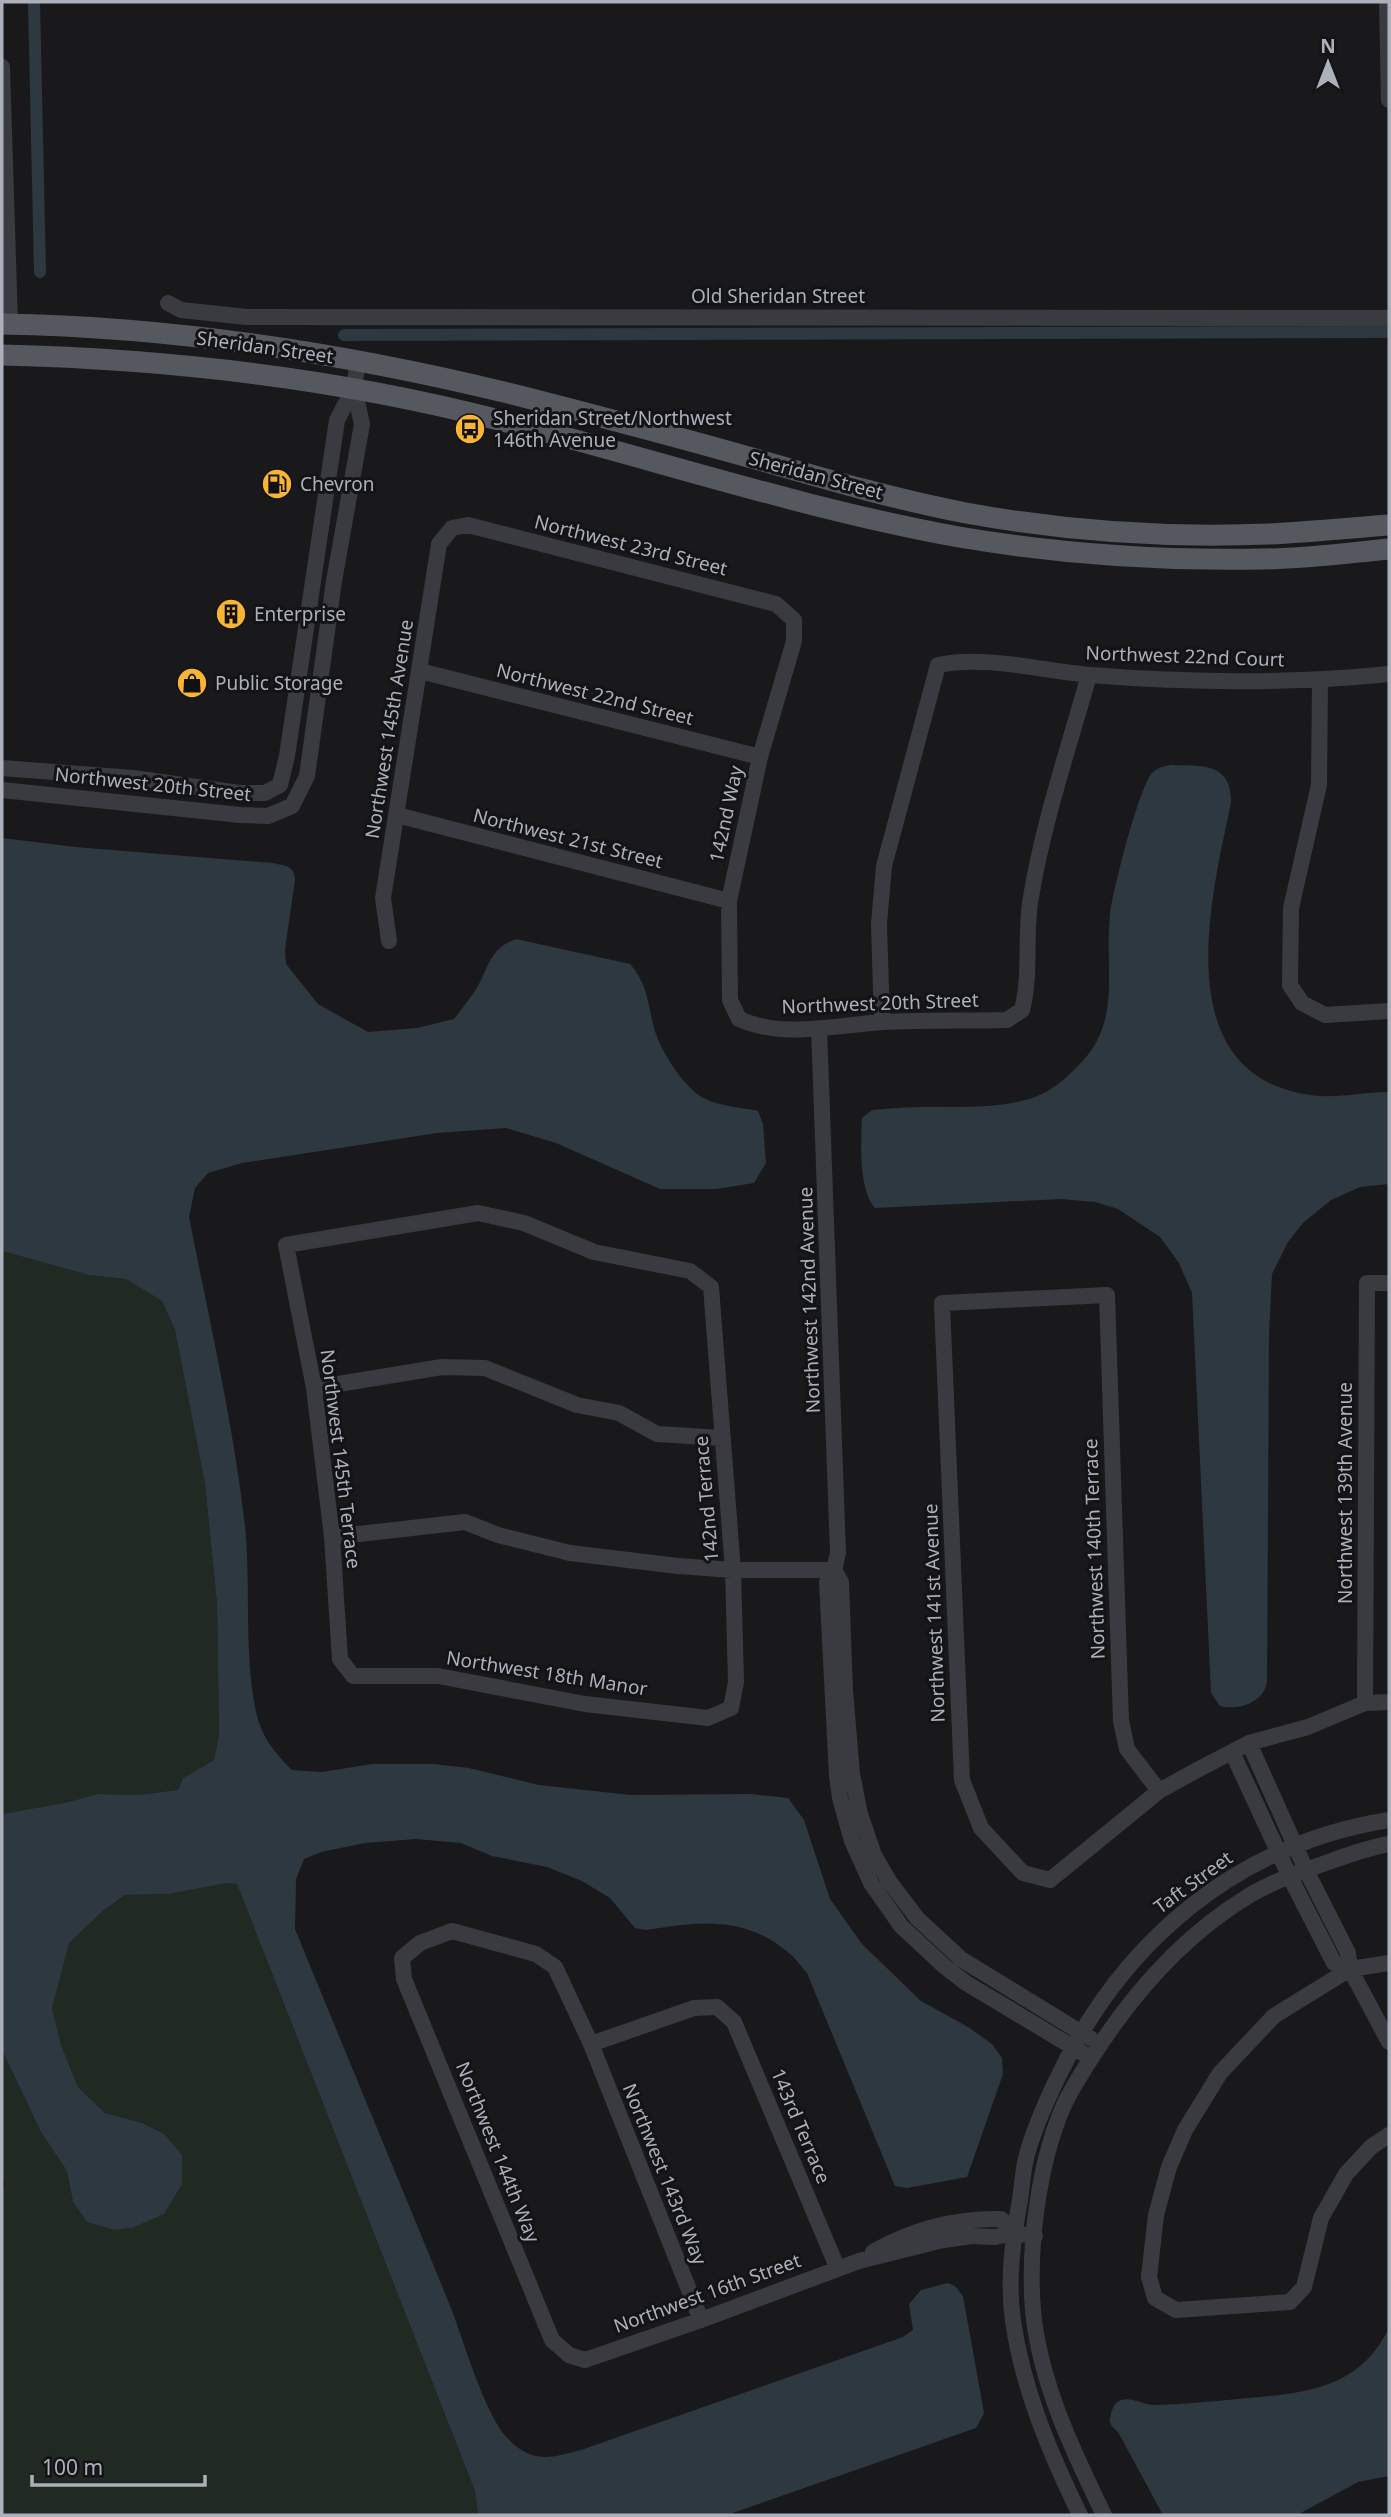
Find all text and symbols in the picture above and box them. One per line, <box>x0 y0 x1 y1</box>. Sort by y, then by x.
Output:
north arrow <box>1293 28 1363 98</box>
text: N <box>1320 33 1336 59</box>
street label: Old Sheridan Street <box>691 283 865 309</box>
street label: Sheridan Street <box>195 325 335 369</box>
place label: Sheridan Street/Northwest 146th Avenue <box>493 405 732 453</box>
bus stop icon: Sheridan Street/Northwest 146th Avenue <box>453 412 487 446</box>
street label: Sheridan Street <box>746 445 886 505</box>
fuel station icon: Chevron <box>260 467 294 501</box>
place label: Chevron <box>300 471 374 497</box>
street label: Northwest 23rd Street <box>532 508 730 582</box>
building icon: Enterprise <box>214 597 248 631</box>
place label: Enterprise <box>254 601 346 627</box>
street label: Northwest 145th Avenue <box>359 617 419 841</box>
street label: Northwest 22nd Court <box>1085 640 1285 672</box>
street label: Northwest 22nd Street <box>494 657 696 731</box>
shop icon: Public Storage <box>175 666 209 700</box>
place label: Public Storage <box>215 670 343 696</box>
street label: Northwest 20th Street <box>54 761 253 807</box>
street label: 142nd Way <box>703 763 749 865</box>
street label: Northwest 21st Street <box>470 802 666 874</box>
street label: Northwest 20th Street <box>781 987 979 1019</box>
street label: Northwest 142nd Avenue <box>792 1186 826 1414</box>
street label: Northwest 145th Terrace <box>315 1348 367 1570</box>
street label: Northwest 139th Avenue <box>1332 1382 1358 1604</box>
street label: 142nd Terrace <box>688 1435 724 1563</box>
street label: Northwest 140th Terrace <box>1077 1438 1111 1660</box>
street label: Northwest 141st Avenue <box>917 1503 951 1723</box>
street label: Northwest 18th Manor <box>445 1644 650 1702</box>
street label: Taft Street <box>1149 1845 1238 1919</box>
street label: Northwest 144th Way <box>450 2058 546 2246</box>
street label: 143rd Terrace <box>765 2065 837 2187</box>
street label: Northwest 143rd Way <box>617 2080 713 2269</box>
street label: Northwest 16th Street <box>610 2247 804 2339</box>
scale bar <box>32 2444 205 2488</box>
text: 100 m <box>42 2453 103 2481</box>

